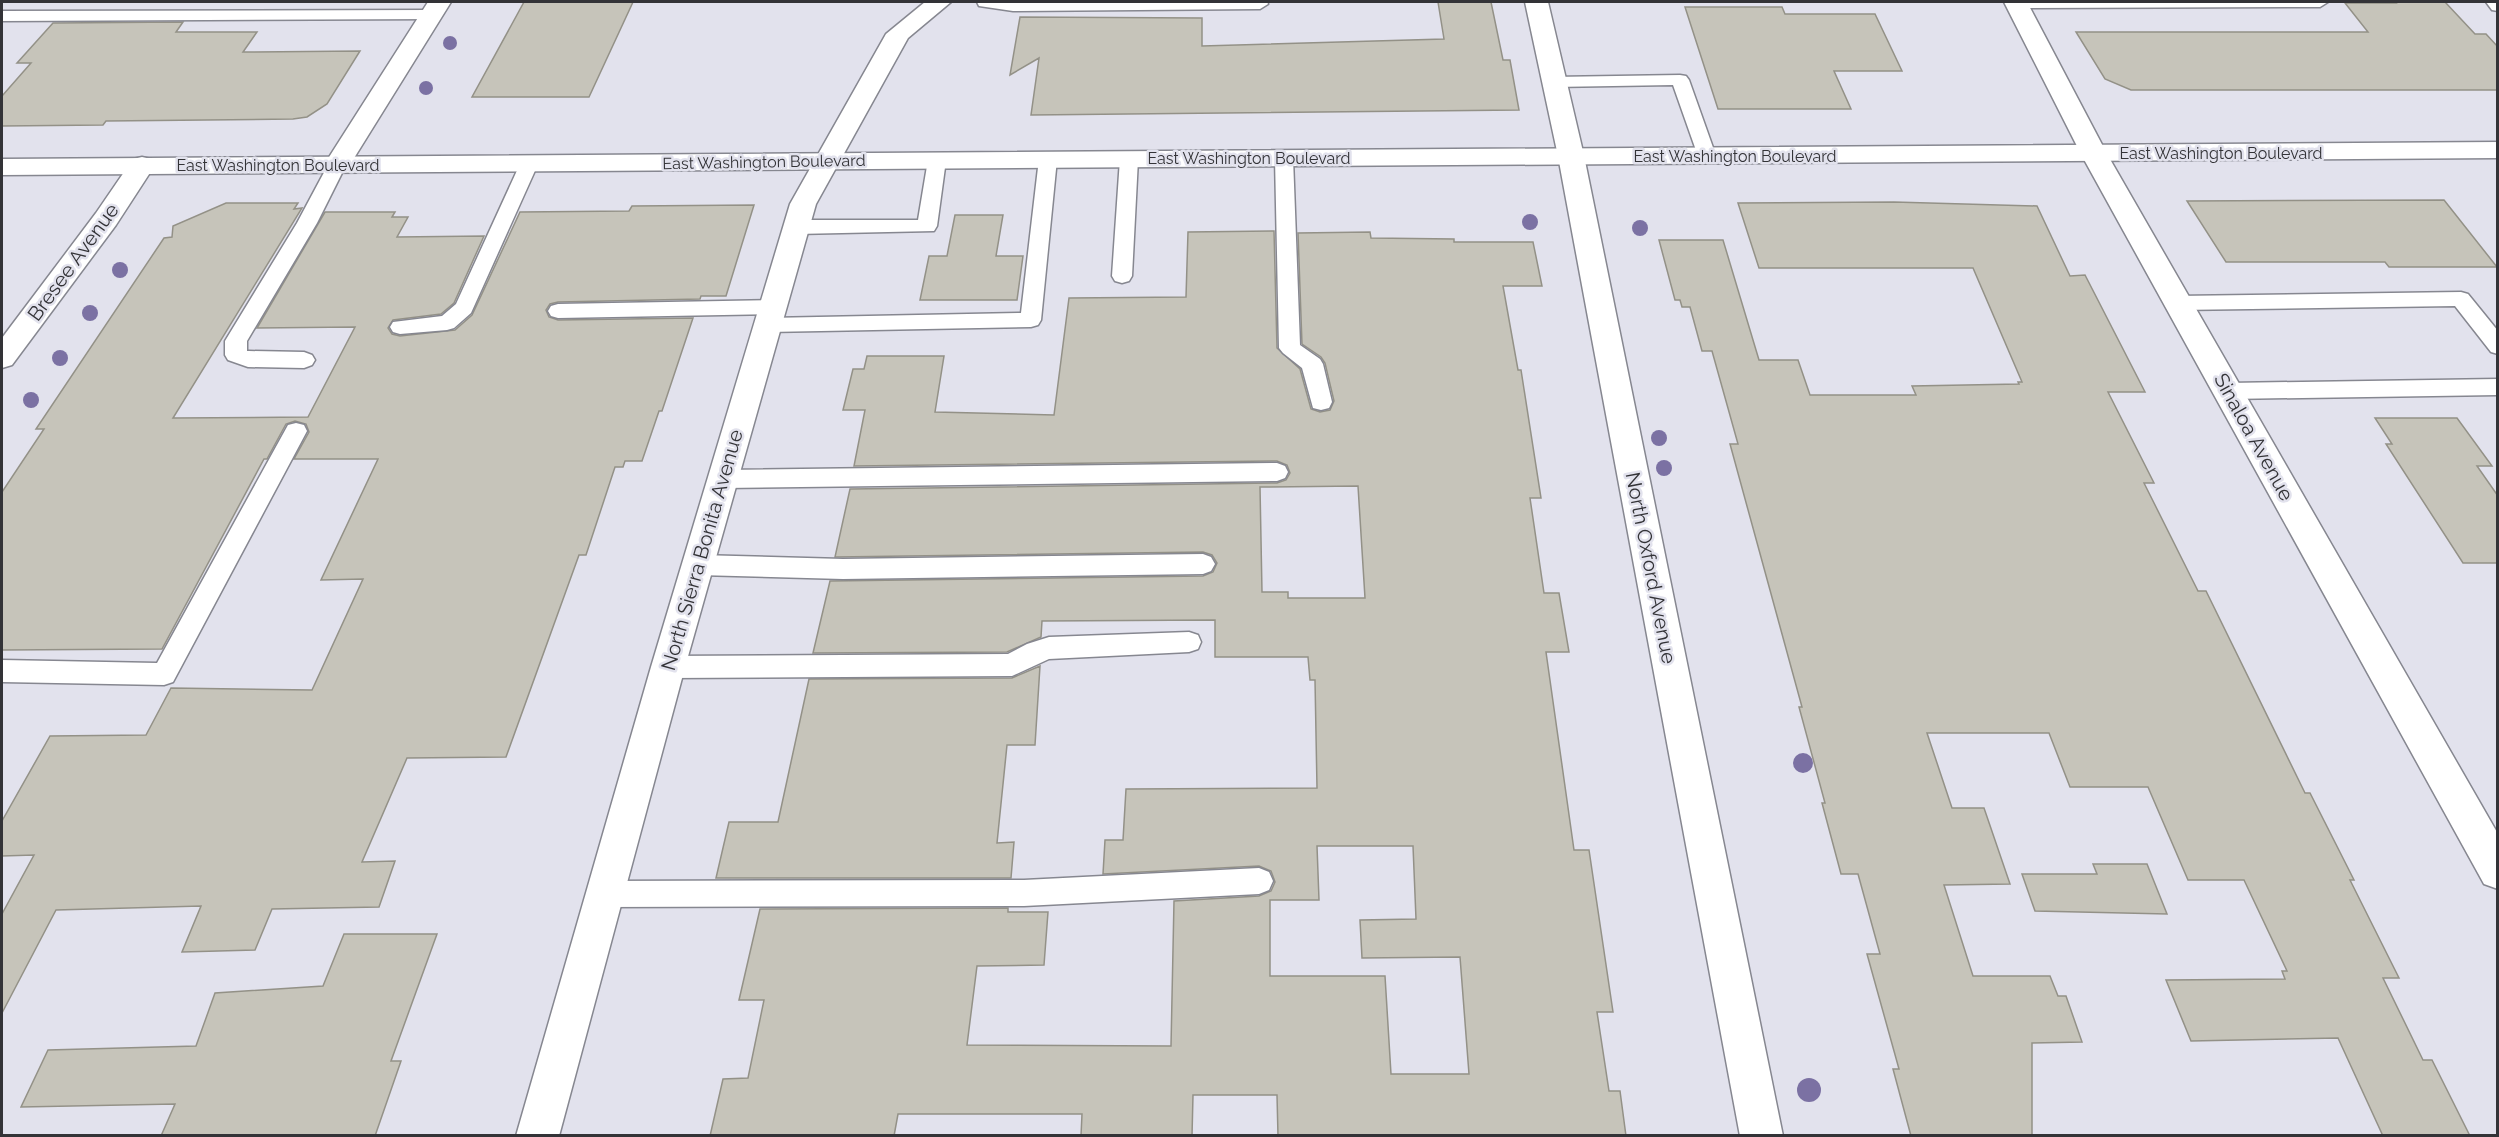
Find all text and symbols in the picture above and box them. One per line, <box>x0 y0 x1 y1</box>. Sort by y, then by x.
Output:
street label: East Washington Boulevard <box>2119 144 2323 163</box>
street label: East Washington Boulevard <box>1633 147 1837 166</box>
street label: East Washington Boulevard <box>1147 149 1351 168</box>
street label: East Washington Boulevard <box>662 151 866 173</box>
street label: East Washington Boulevard <box>176 156 380 175</box>
street label: Bresee Avenue <box>22 198 124 326</box>
street label: Sinaloa Avenue <box>2209 369 2299 505</box>
street label: North Sierra Bonita Avenue <box>656 427 748 673</box>
street label: North Oxford Avenue <box>1621 470 1681 666</box>

